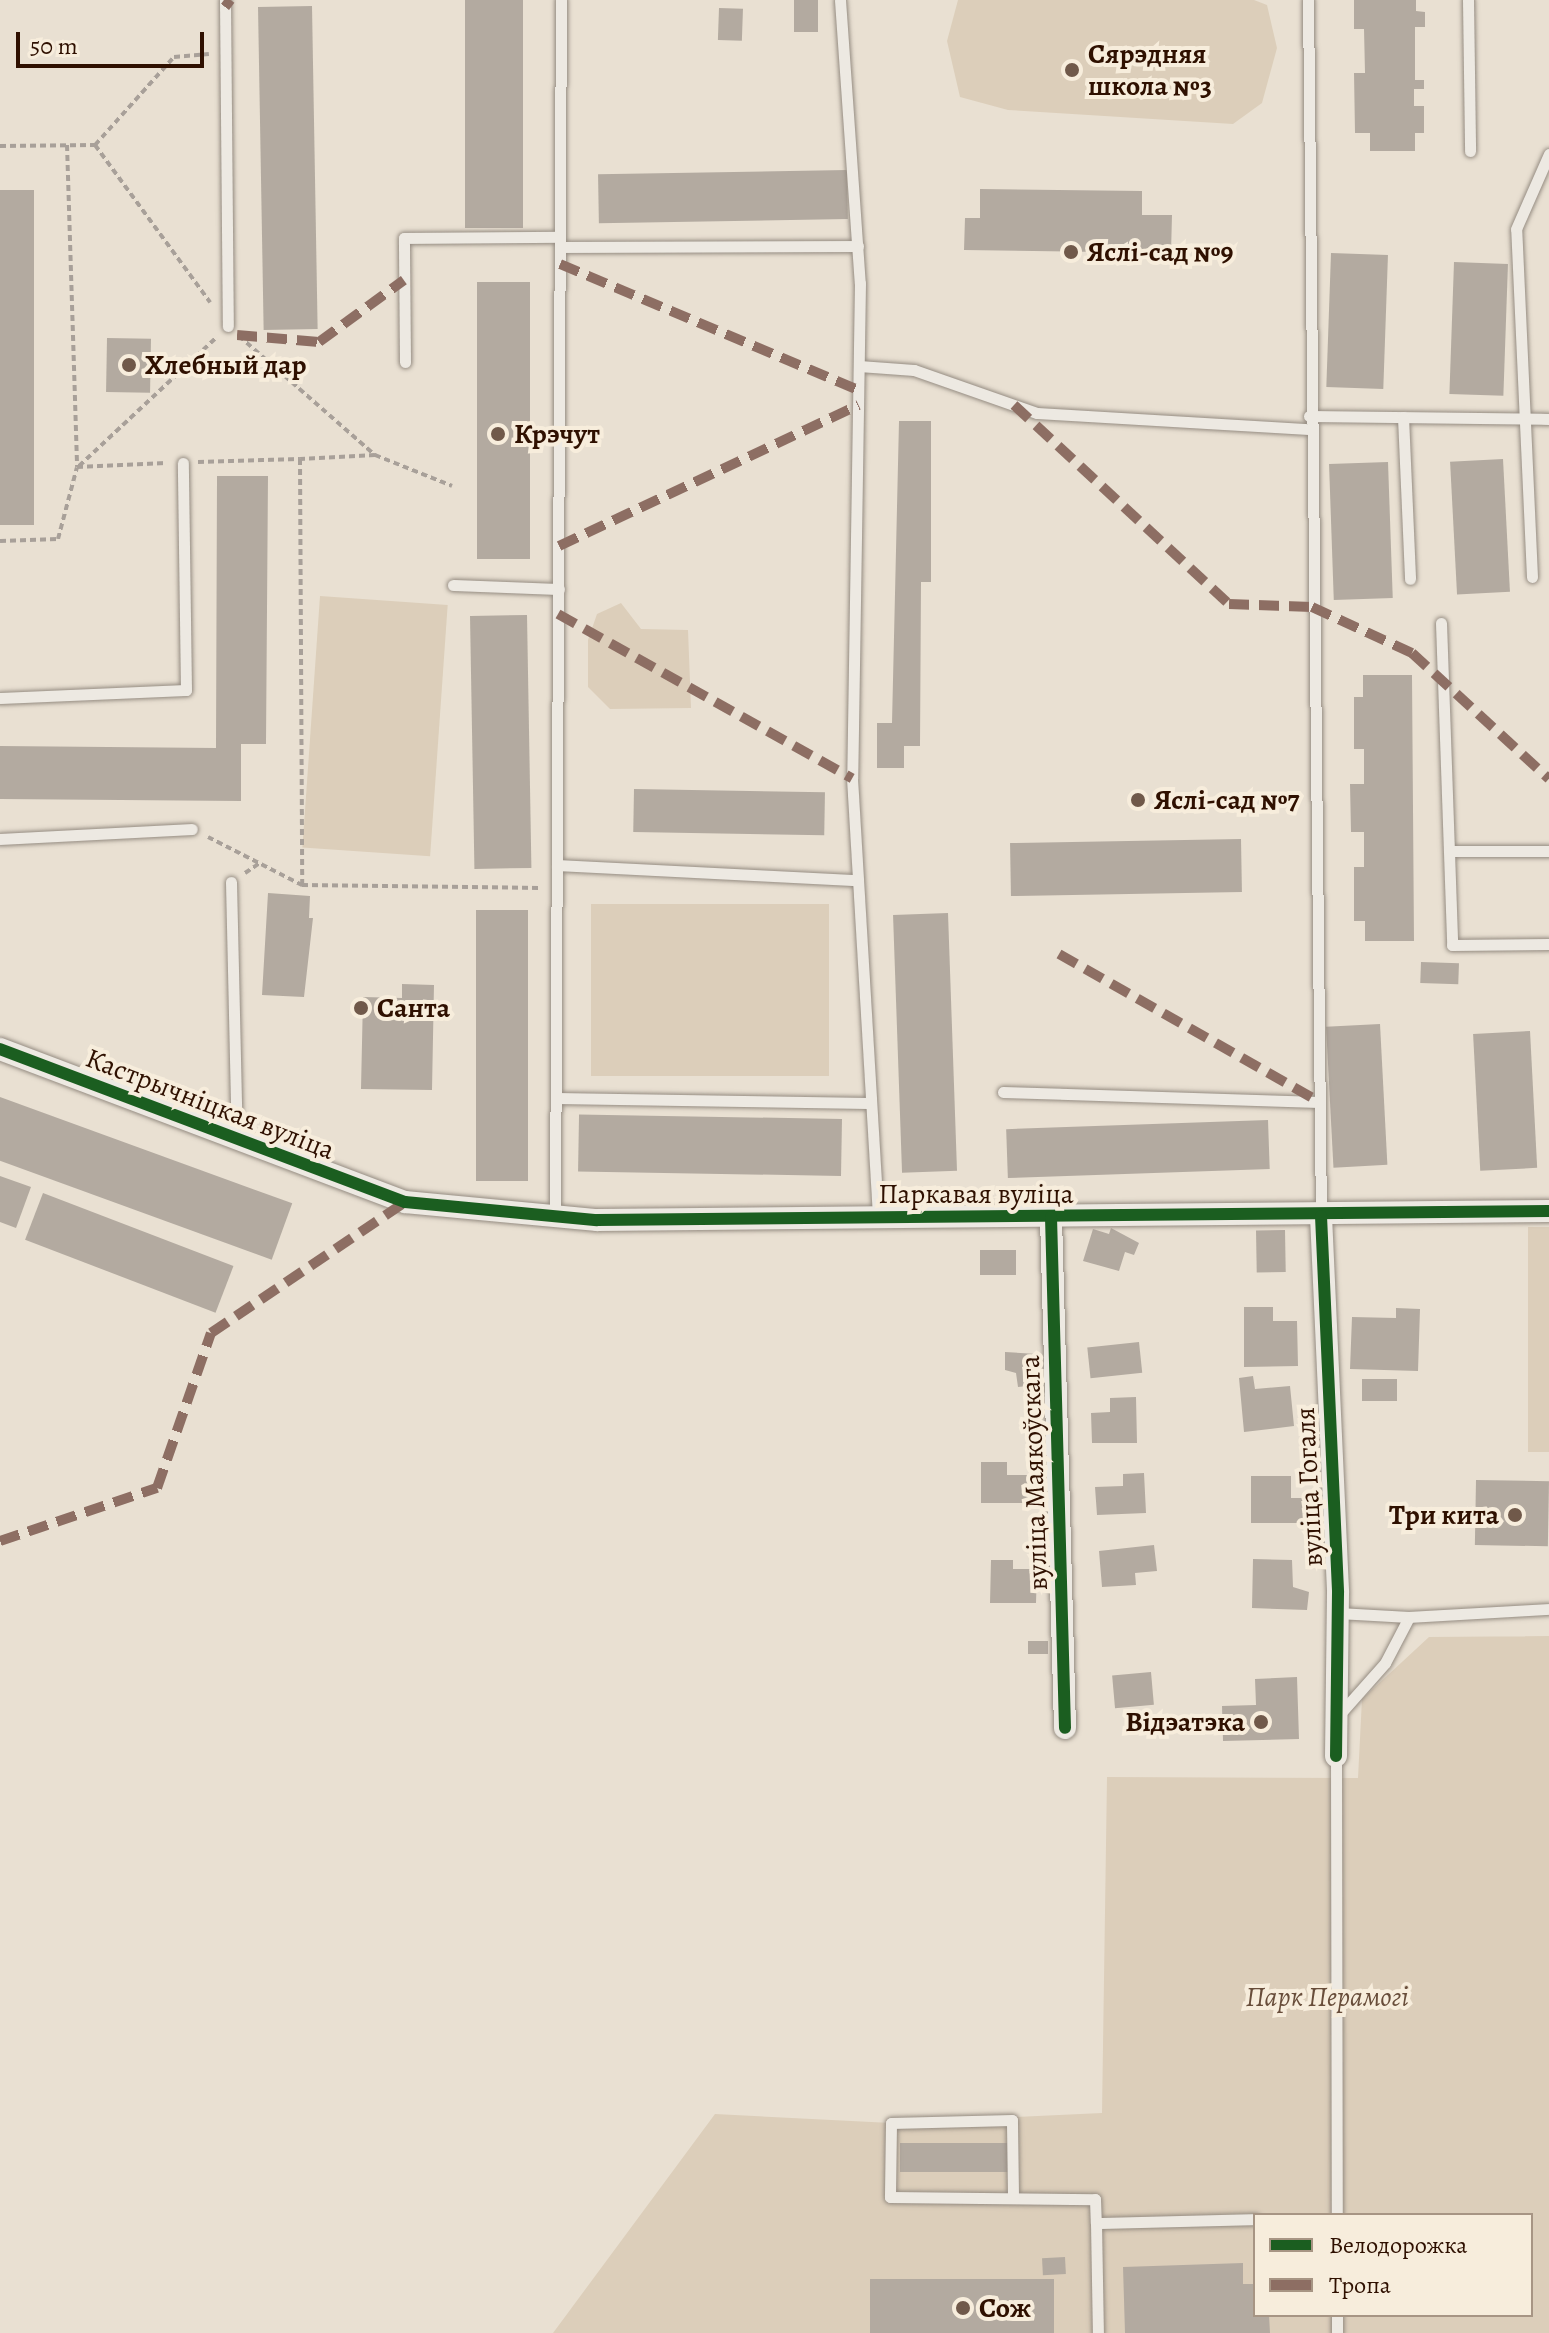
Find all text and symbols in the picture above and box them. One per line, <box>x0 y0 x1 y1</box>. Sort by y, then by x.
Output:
scale bar <box>20 16 208 66</box>
text: 50 m <box>30 30 78 62</box>
place label: Сярэдняя школа №3 <box>1088 37 1212 103</box>
marker: Сярэдняя школа №3 <box>1063 61 1081 79</box>
place label: Яслі-сад №9 <box>1087 235 1234 269</box>
marker: Яслі-сад №9 <box>1062 243 1080 261</box>
place label: Хлебный дар <box>145 348 307 382</box>
marker: Хлебный дар <box>120 356 138 374</box>
place label: Крэчут <box>514 417 600 451</box>
marker: Крэчут <box>489 425 507 443</box>
place label: Яслі-сад №7 <box>1154 783 1300 817</box>
marker: Яслі-сад №7 <box>1129 791 1147 809</box>
place label: Санта <box>377 991 450 1025</box>
marker: Санта <box>352 999 370 1017</box>
street label: Кастрычніцкая вуліца <box>81 1041 339 1167</box>
street label: Паркавая вуліца <box>878 1177 1074 1211</box>
street label: вуліца Маякоўскага <box>1013 1355 1055 1591</box>
street label: вуліца Гогаля <box>1288 1406 1330 1568</box>
place label: Три кита <box>1389 1498 1499 1532</box>
marker: Три кита <box>1506 1506 1524 1524</box>
place label: Відэатэка <box>1125 1705 1245 1739</box>
marker: Відэатэка <box>1252 1713 1270 1731</box>
park label: Парк Перамогі <box>1245 1980 1409 2014</box>
legend <box>1253 2213 1533 2317</box>
text: Велодорожка <box>1329 2229 1467 2261</box>
text: Тропа <box>1329 2269 1391 2301</box>
place label: Сож <box>979 2291 1031 2325</box>
marker: Сож <box>954 2299 972 2317</box>

